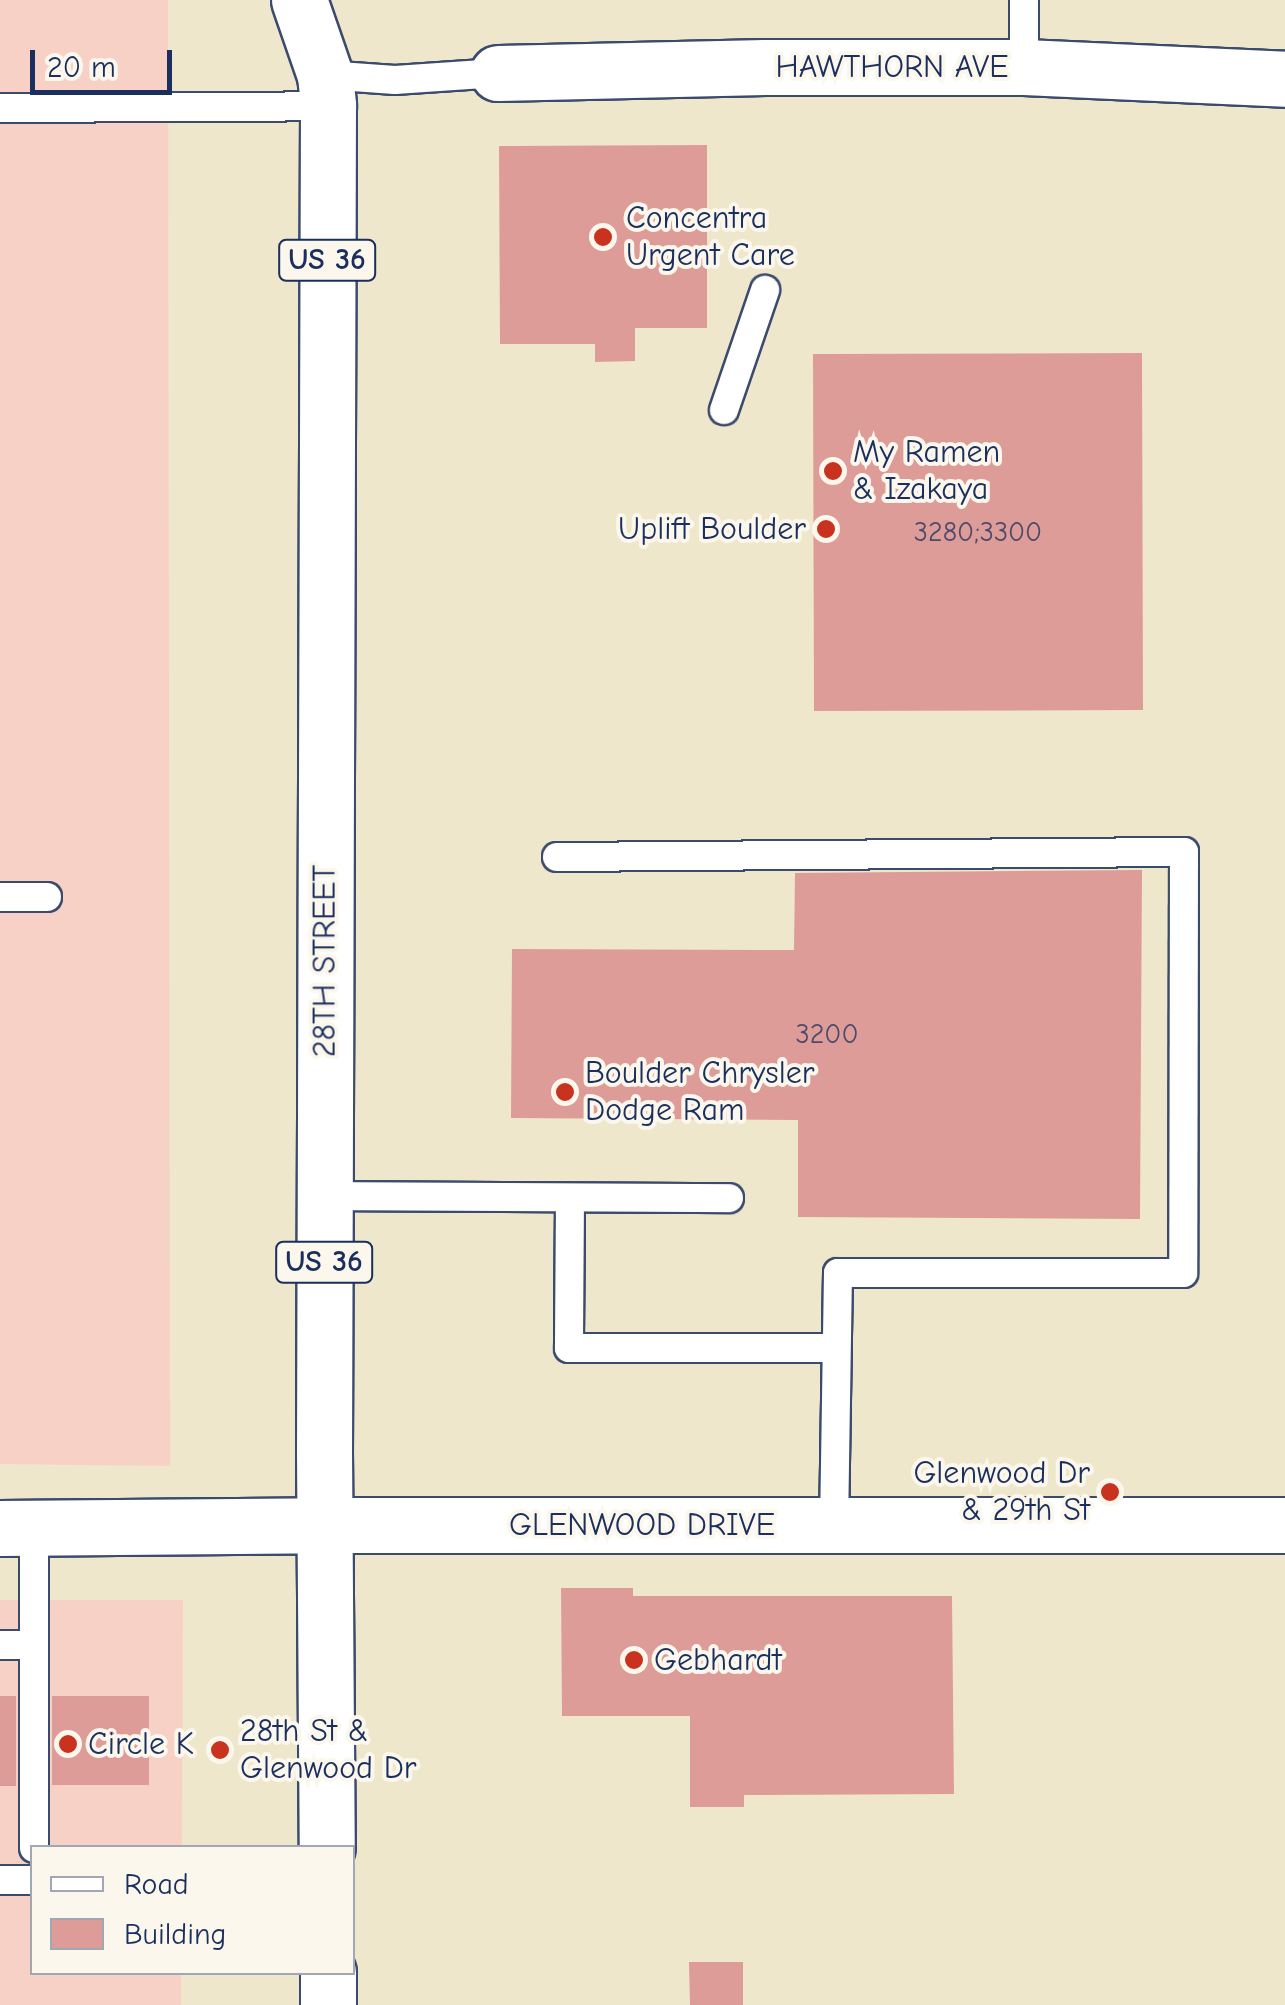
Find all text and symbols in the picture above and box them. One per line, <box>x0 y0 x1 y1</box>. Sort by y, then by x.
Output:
scale bar <box>35 30 178 92</box>
street label: HAWTHORN AVE <box>776 48 1008 86</box>
text: 20 m <box>47 50 116 85</box>
place label: Concentra Urgent Care <box>626 200 795 275</box>
marker: Concentra Urgent Care <box>590 224 616 250</box>
road number: US 36 <box>277 235 377 285</box>
place label: My Ramen & Izakaya <box>853 434 1000 509</box>
marker: My Ramen & Izakaya <box>822 460 844 482</box>
place label: Uplift Boulder <box>618 510 806 548</box>
house number: 3280;3300 <box>914 515 1042 549</box>
marker: Uplift Boulder <box>815 518 837 540</box>
street label: 28TH STREET <box>306 865 344 1057</box>
house number: 3200 <box>796 1017 858 1051</box>
place label: Boulder Chrysler Dodge Ram <box>585 1055 814 1130</box>
marker: Boulder Chrysler Dodge Ram <box>554 1081 576 1103</box>
road number: US 36 <box>274 1237 374 1287</box>
place label: Glenwood Dr & 29th St <box>913 1455 1090 1530</box>
marker: Glenwood Dr & 29th St <box>1099 1481 1121 1503</box>
street label: GLENWOOD DRIVE <box>509 1506 775 1544</box>
place label: Gebhardt <box>654 1641 782 1679</box>
marker: Gebhardt <box>623 1649 645 1671</box>
place label: 28th St & Glenwood Dr <box>240 1713 417 1788</box>
place label: Circle K <box>88 1725 194 1763</box>
marker: Circle K <box>57 1733 79 1755</box>
marker: 28th St & Glenwood Dr <box>209 1739 231 1761</box>
legend <box>30 1845 355 1975</box>
text: Road <box>124 1867 189 1902</box>
text: Building <box>124 1917 227 1952</box>

